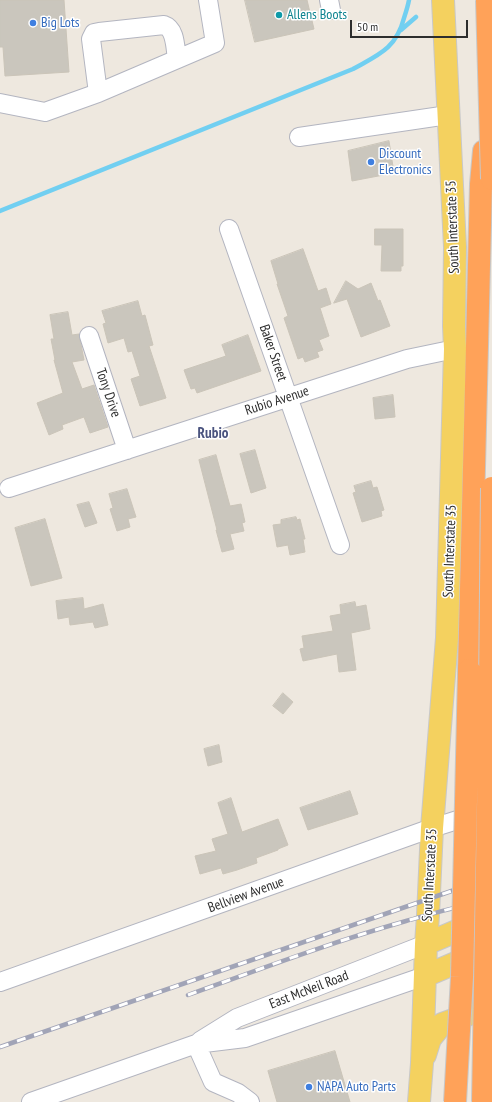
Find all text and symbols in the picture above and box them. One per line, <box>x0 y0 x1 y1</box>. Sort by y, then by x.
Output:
place label: Allens Boots <box>287 7 347 23</box>
marker: Allens Boots <box>274 10 284 20</box>
scale bar <box>352 12 470 38</box>
place label: Big Lots <box>41 15 79 31</box>
marker: Big Lots <box>28 18 38 28</box>
text: 50 m <box>357 19 378 34</box>
place label: Discount Electronics <box>379 146 432 178</box>
marker: Discount Electronics <box>366 157 376 167</box>
street label: South Interstate 35 <box>443 180 463 274</box>
street label: Baker Street <box>255 322 291 384</box>
street label: Tony Drive <box>92 366 124 420</box>
street label: Rubio Avenue <box>243 383 311 419</box>
district label: Rubio <box>198 425 228 443</box>
street label: South Interstate 35 <box>440 504 460 598</box>
street label: South Interstate 35 <box>419 828 441 922</box>
street label: Bellview Avenue <box>206 873 286 917</box>
street label: East McNeil Road <box>267 967 351 1013</box>
place label: NAPA Auto Parts <box>317 1079 396 1095</box>
marker: NAPA Auto Parts <box>304 1082 314 1092</box>

